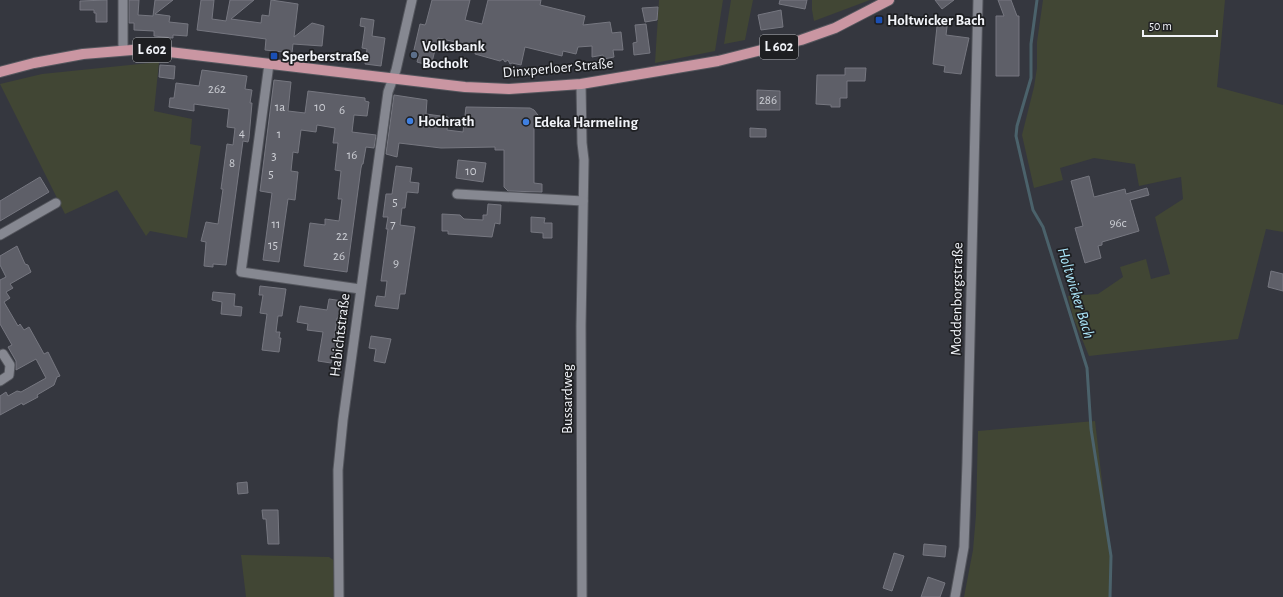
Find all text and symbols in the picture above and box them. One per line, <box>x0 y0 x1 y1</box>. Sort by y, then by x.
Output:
scale bar <box>1143 12 1217 38</box>
place label: Holtwicker Bach <box>887 13 985 28</box>
marker: Holtwicker Bach <box>874 15 884 25</box>
text: 50 m <box>1149 20 1172 32</box>
road number: L 602 <box>760 35 798 59</box>
road number: L 602 <box>133 38 171 62</box>
place label: Volksbank Bocholt <box>422 39 486 71</box>
place label: Sperberstraße <box>282 49 369 64</box>
marker: Volksbank Bocholt <box>409 50 419 60</box>
marker: Sperberstraße <box>269 51 279 61</box>
street label: Dinxperloer Straße <box>502 56 614 80</box>
house number: 262 <box>208 83 226 96</box>
house number: 286 <box>759 94 777 107</box>
house number: 1a <box>275 101 285 114</box>
house number: 10 <box>314 101 326 114</box>
house number: 6 <box>339 104 345 117</box>
place label: Hochrath <box>418 114 475 129</box>
place label: Edeka Harmeling <box>534 115 638 130</box>
marker: Hochrath <box>405 116 415 126</box>
marker: Edeka Harmeling <box>521 117 531 127</box>
house number: 4 <box>239 127 245 140</box>
house number: 1 <box>277 128 281 141</box>
house number: 16 <box>347 149 357 162</box>
house number: 3 <box>271 150 277 163</box>
house number: 8 <box>229 157 235 170</box>
house number: 10 <box>465 165 477 178</box>
house number: 5 <box>268 168 274 181</box>
house number: 5 <box>392 196 398 209</box>
house number: 96c <box>1109 217 1127 230</box>
house number: 11 <box>272 218 280 231</box>
house number: 7 <box>390 218 396 231</box>
house number: 22 <box>336 230 348 243</box>
house number: 15 <box>268 239 278 252</box>
street label: Moddenborgstraße <box>949 242 965 356</box>
water label: Holtwicker Bach <box>1055 245 1097 341</box>
house number: 26 <box>333 250 345 263</box>
house number: 9 <box>393 257 399 270</box>
street label: Habichtstraße <box>327 292 353 377</box>
street label: Bussardweg <box>560 363 575 434</box>

